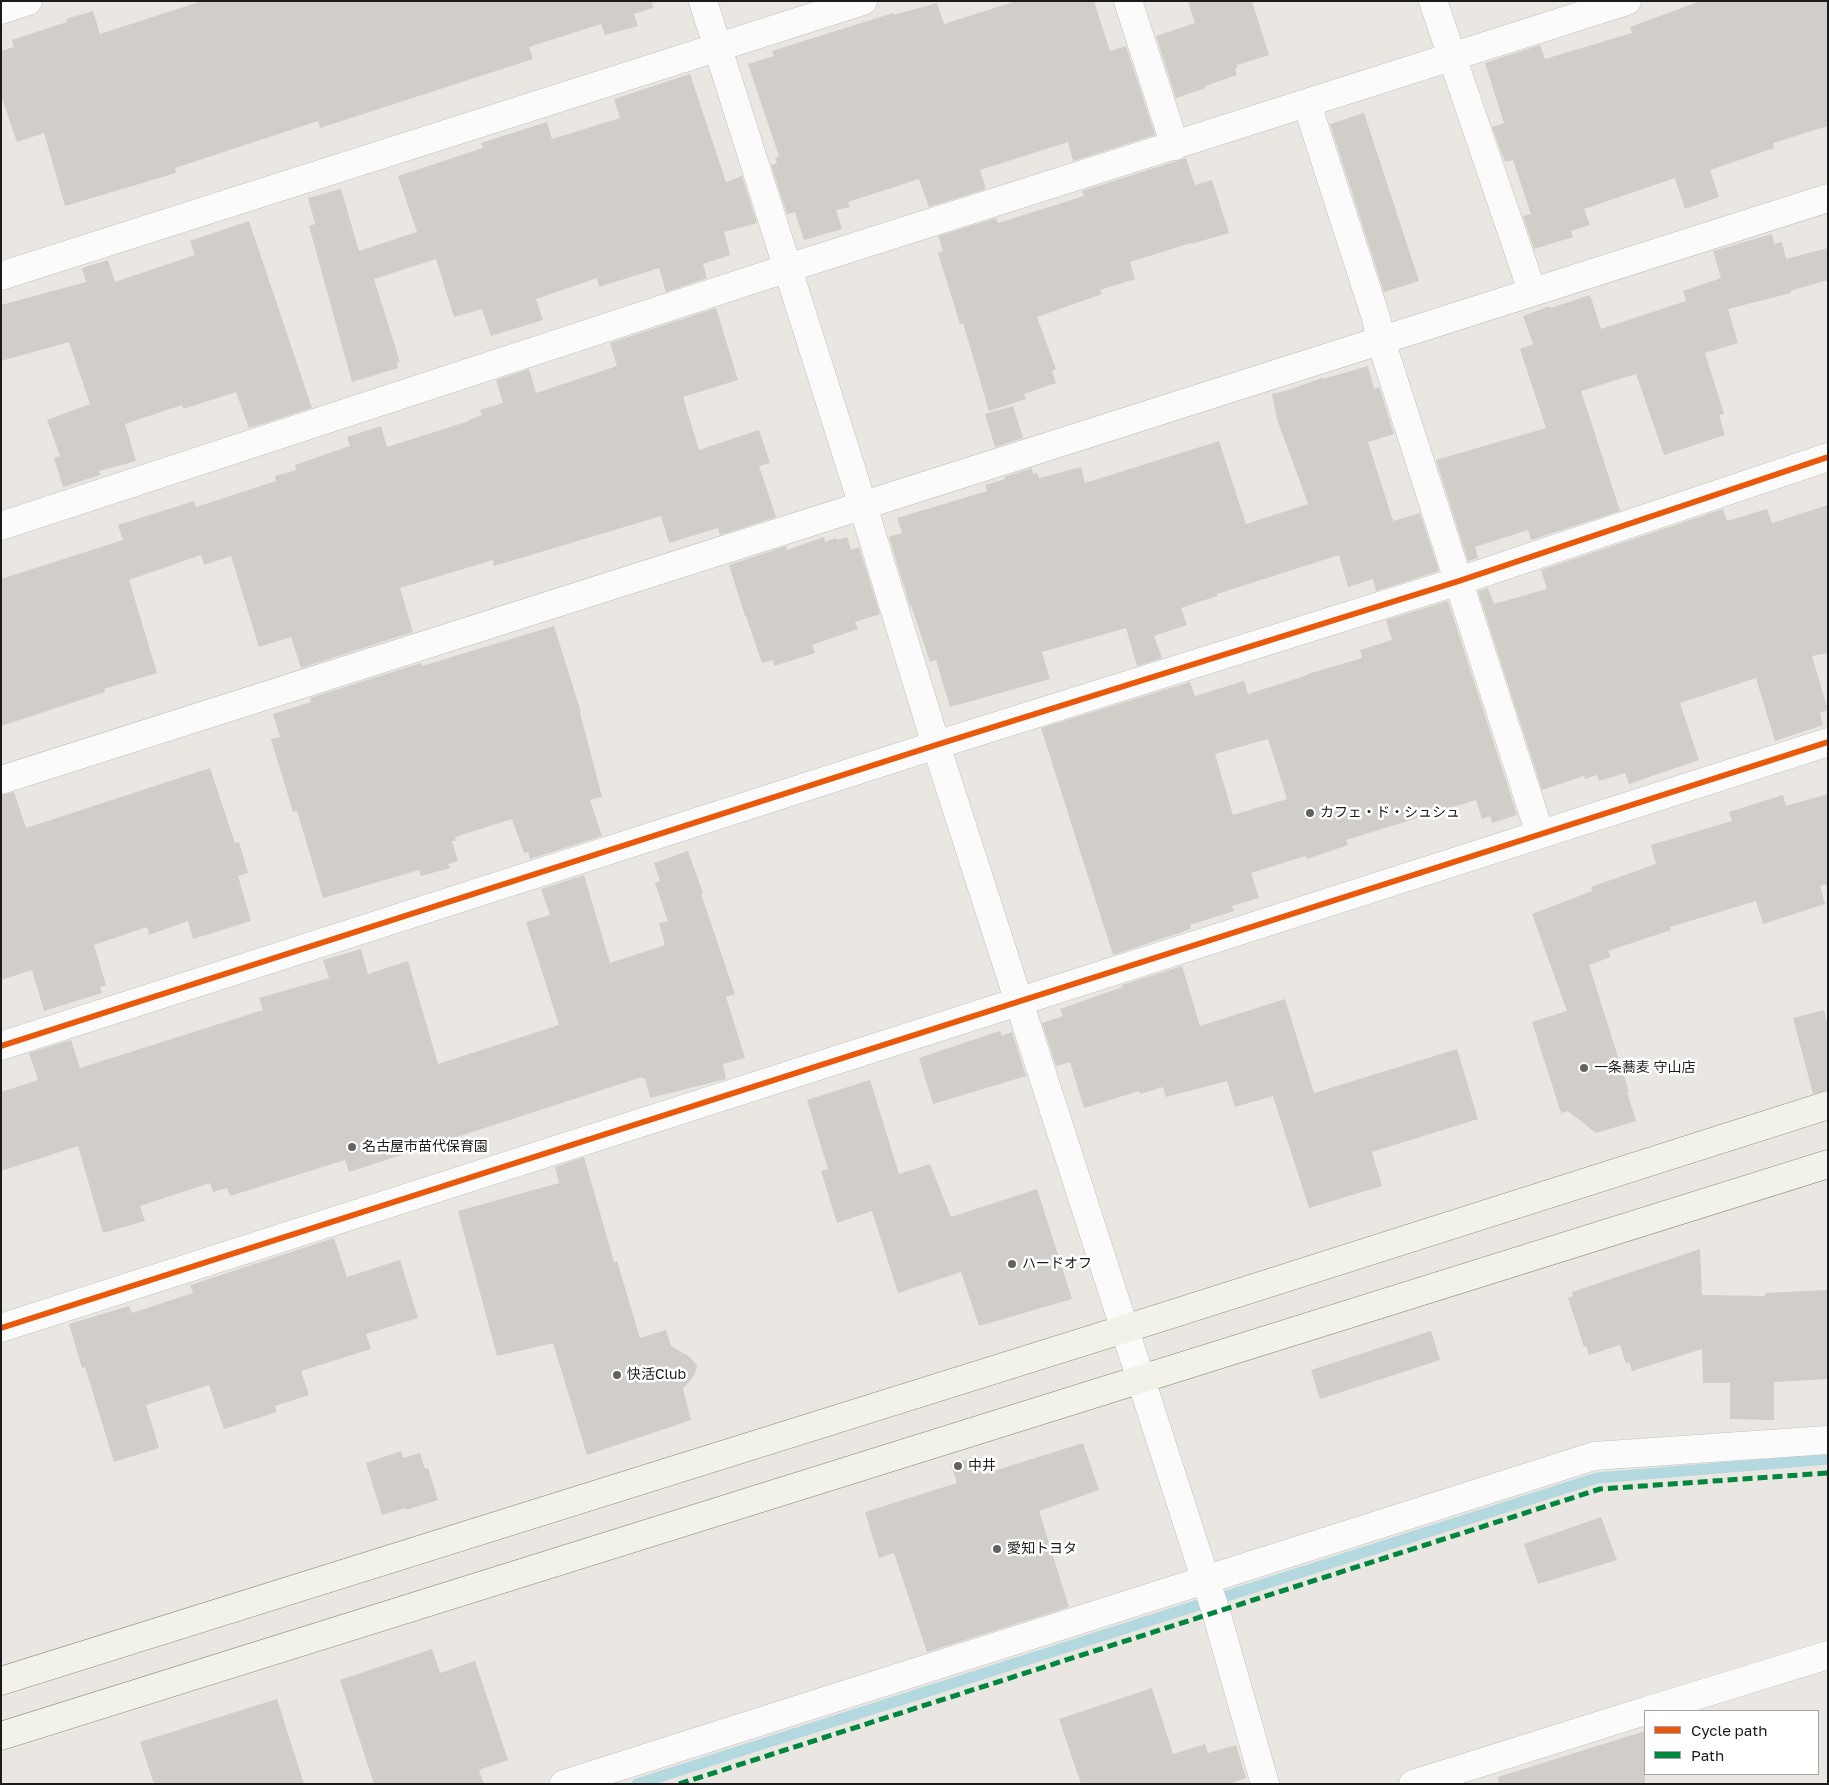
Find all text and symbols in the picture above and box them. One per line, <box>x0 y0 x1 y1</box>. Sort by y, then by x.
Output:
place label: カフェ・ド・シュシュ <box>1320 805 1460 821</box>
marker: カフェ・ド・シュシュ <box>1304 807 1316 819</box>
place label: 一条蕎麦 守山店 <box>1594 1060 1695 1076</box>
marker: 一条蕎麦 守山店 <box>1578 1062 1590 1074</box>
place label: 名古屋市苗代保育園 <box>362 1139 488 1155</box>
marker: 名古屋市苗代保育園 <box>346 1141 358 1153</box>
place label: ハードオフ <box>1022 1256 1092 1272</box>
marker: ハードオフ <box>1006 1258 1018 1270</box>
place label: 快活Club <box>627 1367 686 1383</box>
marker: 快活Club <box>611 1369 623 1381</box>
place label: 中井 <box>968 1458 996 1474</box>
marker: 中井 <box>952 1460 964 1472</box>
place label: 愛知トヨタ <box>1007 1541 1077 1557</box>
marker: 愛知トヨタ <box>991 1543 1003 1555</box>
legend <box>1644 1710 1819 1775</box>
text: Cycle path <box>1691 1721 1767 1739</box>
text: Path <box>1691 1746 1724 1764</box>

